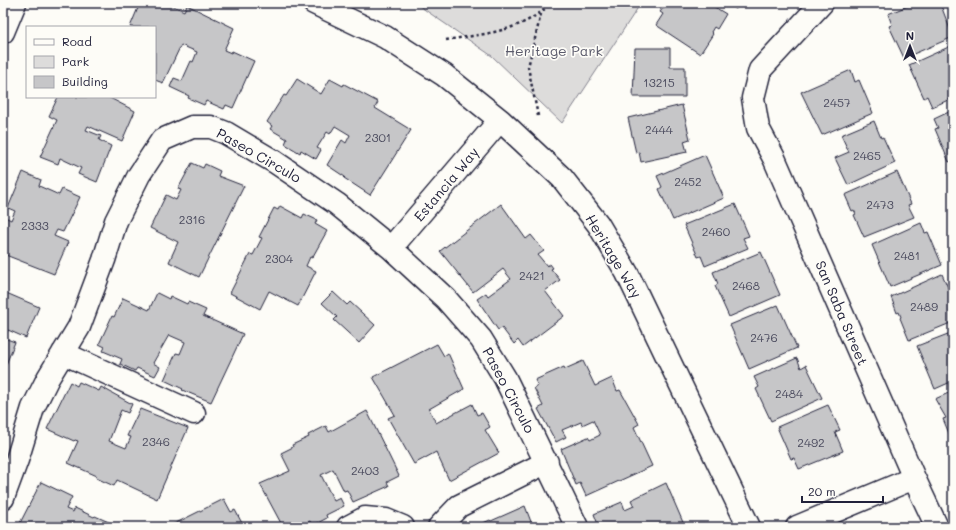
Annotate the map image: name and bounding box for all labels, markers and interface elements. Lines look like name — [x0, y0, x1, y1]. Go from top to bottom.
legend — [26, 26, 156, 98]
north arrow — [890, 26, 930, 66]
text: N — [906, 28, 914, 43]
text: Road — [62, 33, 92, 49]
park label: Heritage Park — [505, 41, 603, 60]
text: Park — [62, 53, 89, 69]
text: Building — [62, 73, 108, 89]
house number: 13215 — [643, 74, 675, 90]
house number: 2457 — [823, 94, 851, 110]
house number: 2444 — [645, 121, 673, 137]
street label: Paseo Circulo — [213, 123, 305, 187]
house number: 2301 — [365, 129, 391, 145]
street label: Estancia Way — [409, 143, 483, 225]
house number: 2465 — [853, 147, 881, 163]
house number: 2452 — [674, 173, 702, 189]
house number: 2473 — [866, 196, 894, 212]
house number: 2316 — [179, 211, 205, 227]
street label: Heritage Way — [582, 211, 646, 301]
house number: 2333 — [21, 217, 49, 233]
house number: 2460 — [702, 223, 731, 239]
house number: 2481 — [894, 247, 920, 263]
house number: 2304 — [265, 250, 293, 266]
street label: San Saba Street — [811, 258, 873, 368]
house number: 2421 — [519, 267, 545, 283]
house number: 2468 — [732, 277, 760, 293]
house number: 2489 — [910, 298, 938, 314]
house number: 2476 — [750, 329, 778, 345]
street label: Paseo Circulo — [478, 344, 540, 436]
house number: 2484 — [775, 385, 803, 401]
house number: 2346 — [142, 433, 170, 449]
house number: 2492 — [797, 434, 825, 450]
house number: 2403 — [351, 462, 379, 478]
scale bar — [802, 478, 883, 504]
text: 20 m — [808, 483, 836, 499]

